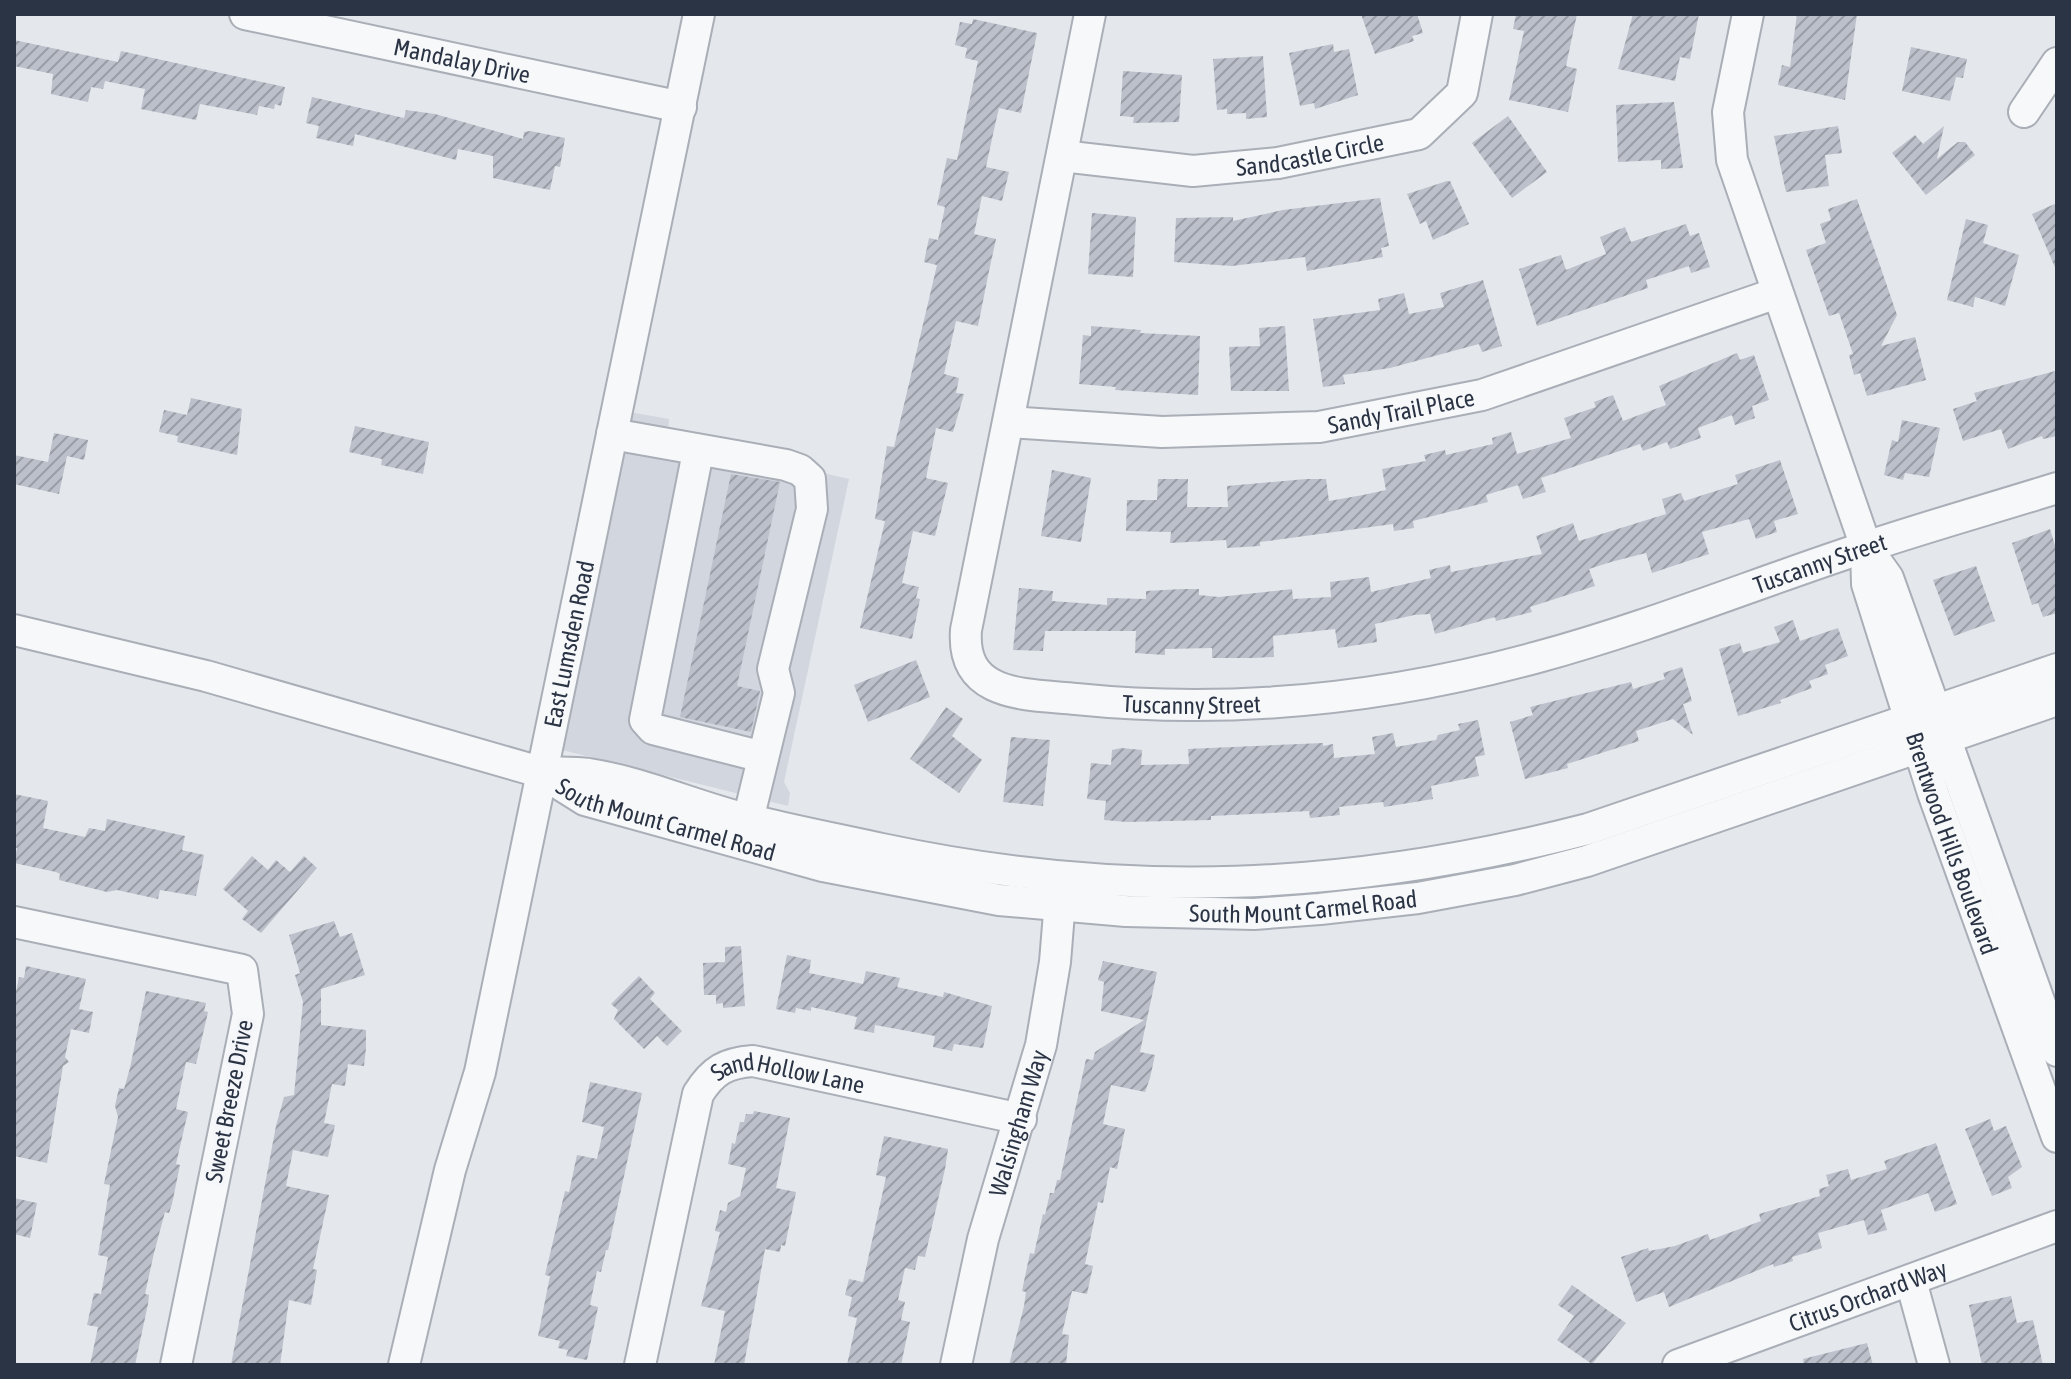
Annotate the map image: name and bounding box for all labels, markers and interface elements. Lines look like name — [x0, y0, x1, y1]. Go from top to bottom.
street label: Mandalay Drive — [391, 33, 533, 88]
street label: Sandcastle Circle — [1235, 128, 1386, 180]
street label: Sandy Trail Place — [1325, 383, 1477, 438]
street label: Tuscanny Street — [1750, 528, 1890, 598]
street label: East Lumsden Road — [538, 558, 599, 730]
street label: Tuscanny Street — [1121, 689, 1262, 718]
street label: Brentwood Hills Boulevard — [1901, 729, 2004, 958]
street label: South Mount Carmel Road — [552, 772, 779, 866]
street label: South Mount Carmel Road — [1189, 885, 1418, 928]
street label: Sweet Breeze Drive — [200, 1017, 258, 1185]
street label: Walsingham Way — [983, 1046, 1052, 1199]
street label: Sand Hollow Lane — [705, 1047, 867, 1098]
street label: Citrus Orchard Way — [1785, 1254, 1950, 1337]

